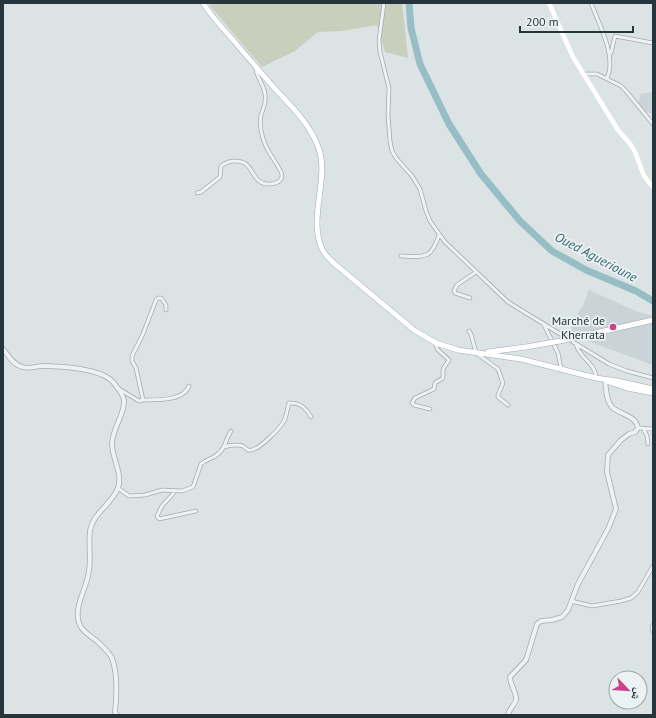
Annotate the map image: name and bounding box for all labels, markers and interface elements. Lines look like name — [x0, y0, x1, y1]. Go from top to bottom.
scale bar — [520, 8, 633, 34]
text: 200 m — [526, 14, 559, 29]
water label: Oued Aguerioune — [552, 228, 640, 286]
place label: Marché de Kherrata — [552, 313, 605, 342]
marker: Marché de Kherrata — [608, 322, 618, 332]
north arrow — [608, 670, 648, 710]
text: ش — [627, 686, 646, 703]

